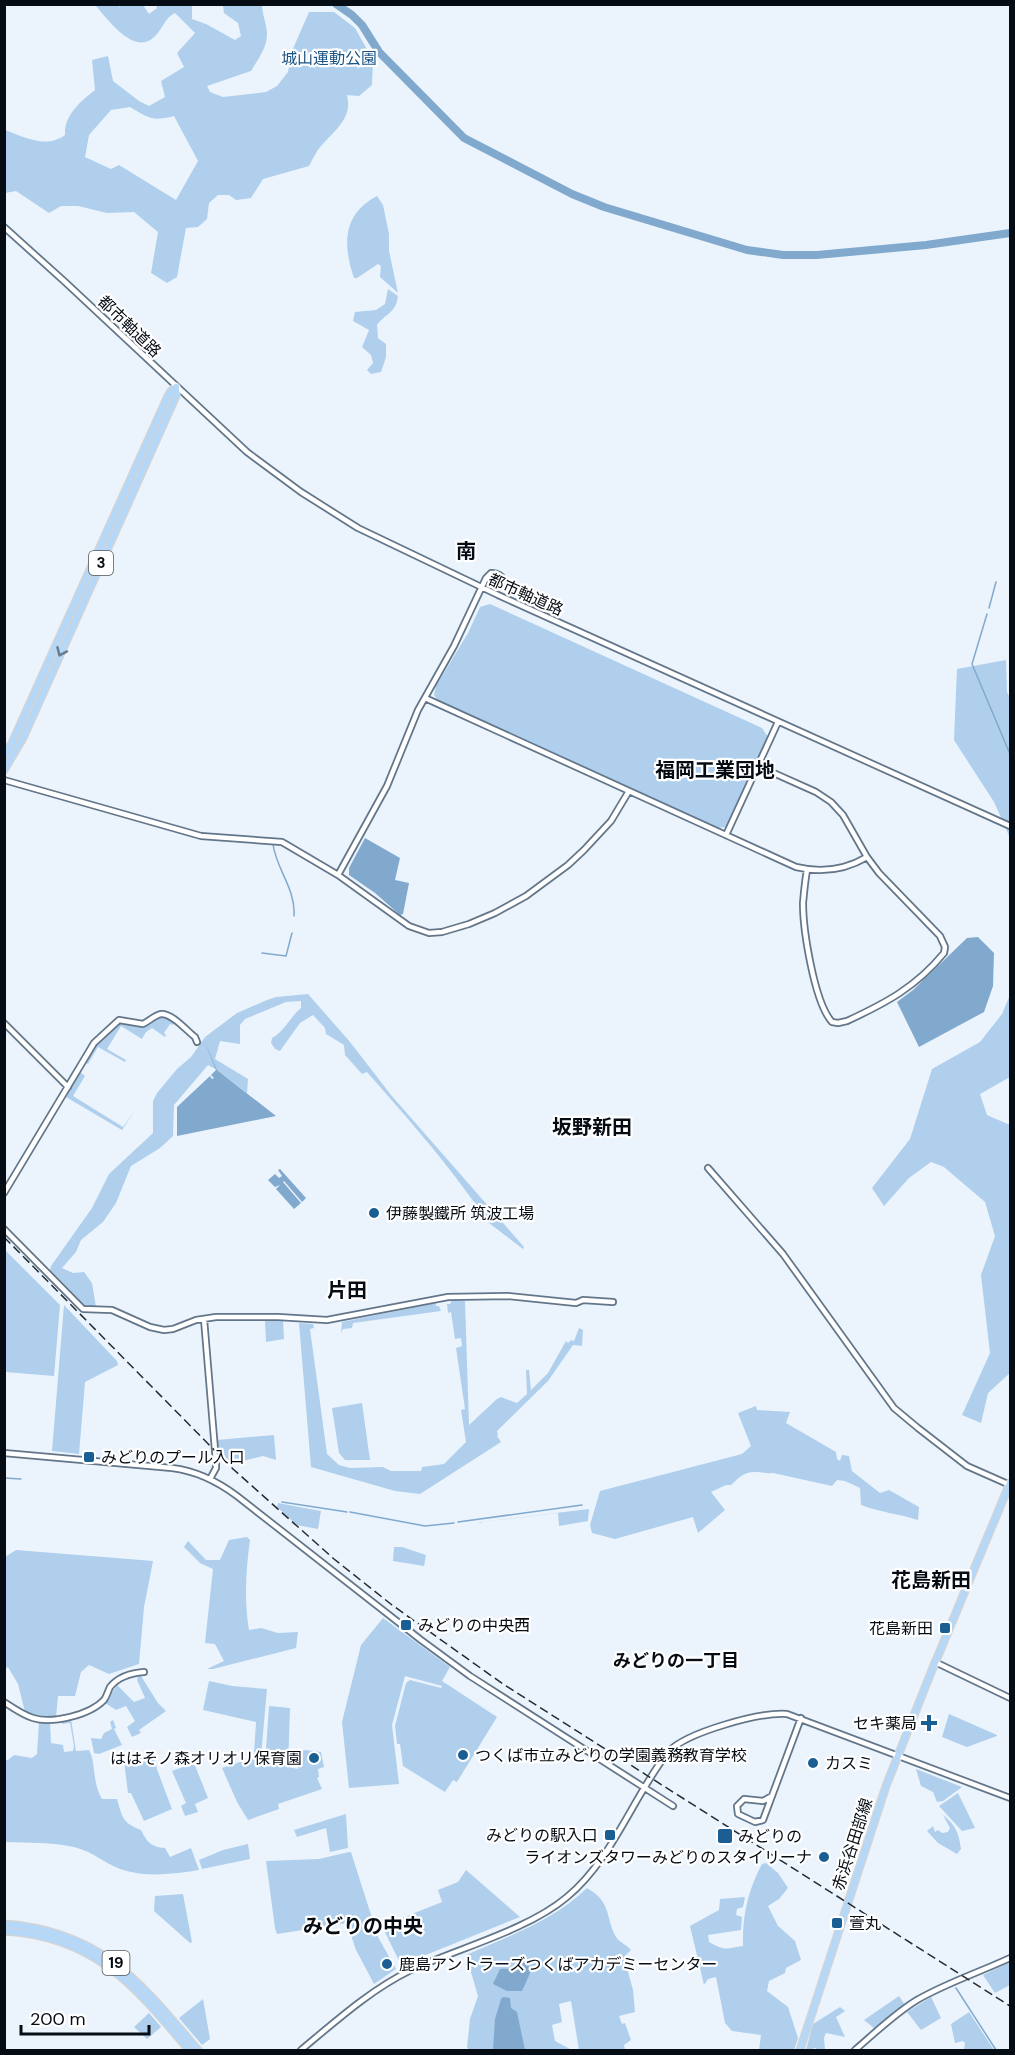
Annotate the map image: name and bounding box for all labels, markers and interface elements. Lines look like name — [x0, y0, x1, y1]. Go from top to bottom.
park label: 城山運動公園 — [281, 48, 377, 69]
street label: 都市軸道路 — [94, 291, 166, 362]
district label: 南 — [456, 538, 476, 564]
road number: 3 — [89, 551, 113, 575]
street label: 都市軸道路 — [485, 569, 567, 620]
one-way arrow — [57, 646, 69, 657]
district label: 福岡工業団地 — [655, 757, 775, 783]
district label: 坂野新田 — [552, 1114, 632, 1140]
place label: 伊藤製鐵所 筑波工場 — [386, 1203, 534, 1224]
marker: 伊藤製鐵所 筑波工場 — [367, 1206, 381, 1220]
district label: 片田 — [327, 1277, 367, 1303]
place label: みどりのプール入口 — [101, 1447, 245, 1468]
marker: みどりのプール入口 — [82, 1450, 96, 1464]
district label: 花島新田 — [891, 1567, 971, 1593]
place label: みどりの中央西 — [418, 1615, 530, 1636]
marker: みどりの中央西 — [399, 1618, 413, 1632]
place label: 花島新田 — [869, 1618, 933, 1639]
marker: 花島新田 — [938, 1621, 952, 1635]
district label: みどりの一丁目 — [613, 1649, 739, 1673]
place label: セキ薬局 — [853, 1713, 917, 1734]
marker: セキ薬局 — [922, 1716, 936, 1730]
place label: つくば市立みどりの学園義務教育学校 — [475, 1745, 747, 1766]
place label: ははそノ森オリオリ保育園 — [110, 1748, 302, 1769]
marker: つくば市立みどりの学園義務教育学校 — [456, 1748, 470, 1762]
marker: ははそノ森オリオリ保育園 — [307, 1751, 321, 1765]
place label: カスミ — [825, 1753, 873, 1774]
marker: カスミ — [806, 1756, 820, 1770]
street label: 赤浜谷田部線 — [828, 1795, 877, 1893]
place label: みどりの駅入口 — [486, 1825, 598, 1846]
place label: みどりの — [738, 1826, 802, 1847]
marker: みどりの — [716, 1827, 734, 1845]
marker: みどりの駅入口 — [603, 1828, 617, 1842]
place label: ライオンズタワーみどりのスタイリーナ — [524, 1847, 812, 1868]
marker: ライオンズタワーみどりのスタイリーナ — [817, 1850, 831, 1864]
district label: みどりの中央 — [303, 1913, 423, 1939]
place label: 萱丸 — [849, 1913, 881, 1934]
marker: 萱丸 — [830, 1916, 844, 1930]
road number: 19 — [102, 1951, 130, 1975]
place label: 鹿島アントラーズつくばアカデミーセンター — [399, 1954, 718, 1975]
marker: 鹿島アントラーズつくばアカデミーセンター — [380, 1957, 394, 1971]
scale bar — [21, 1998, 148, 2036]
text: 200 m — [30, 2007, 86, 2031]

